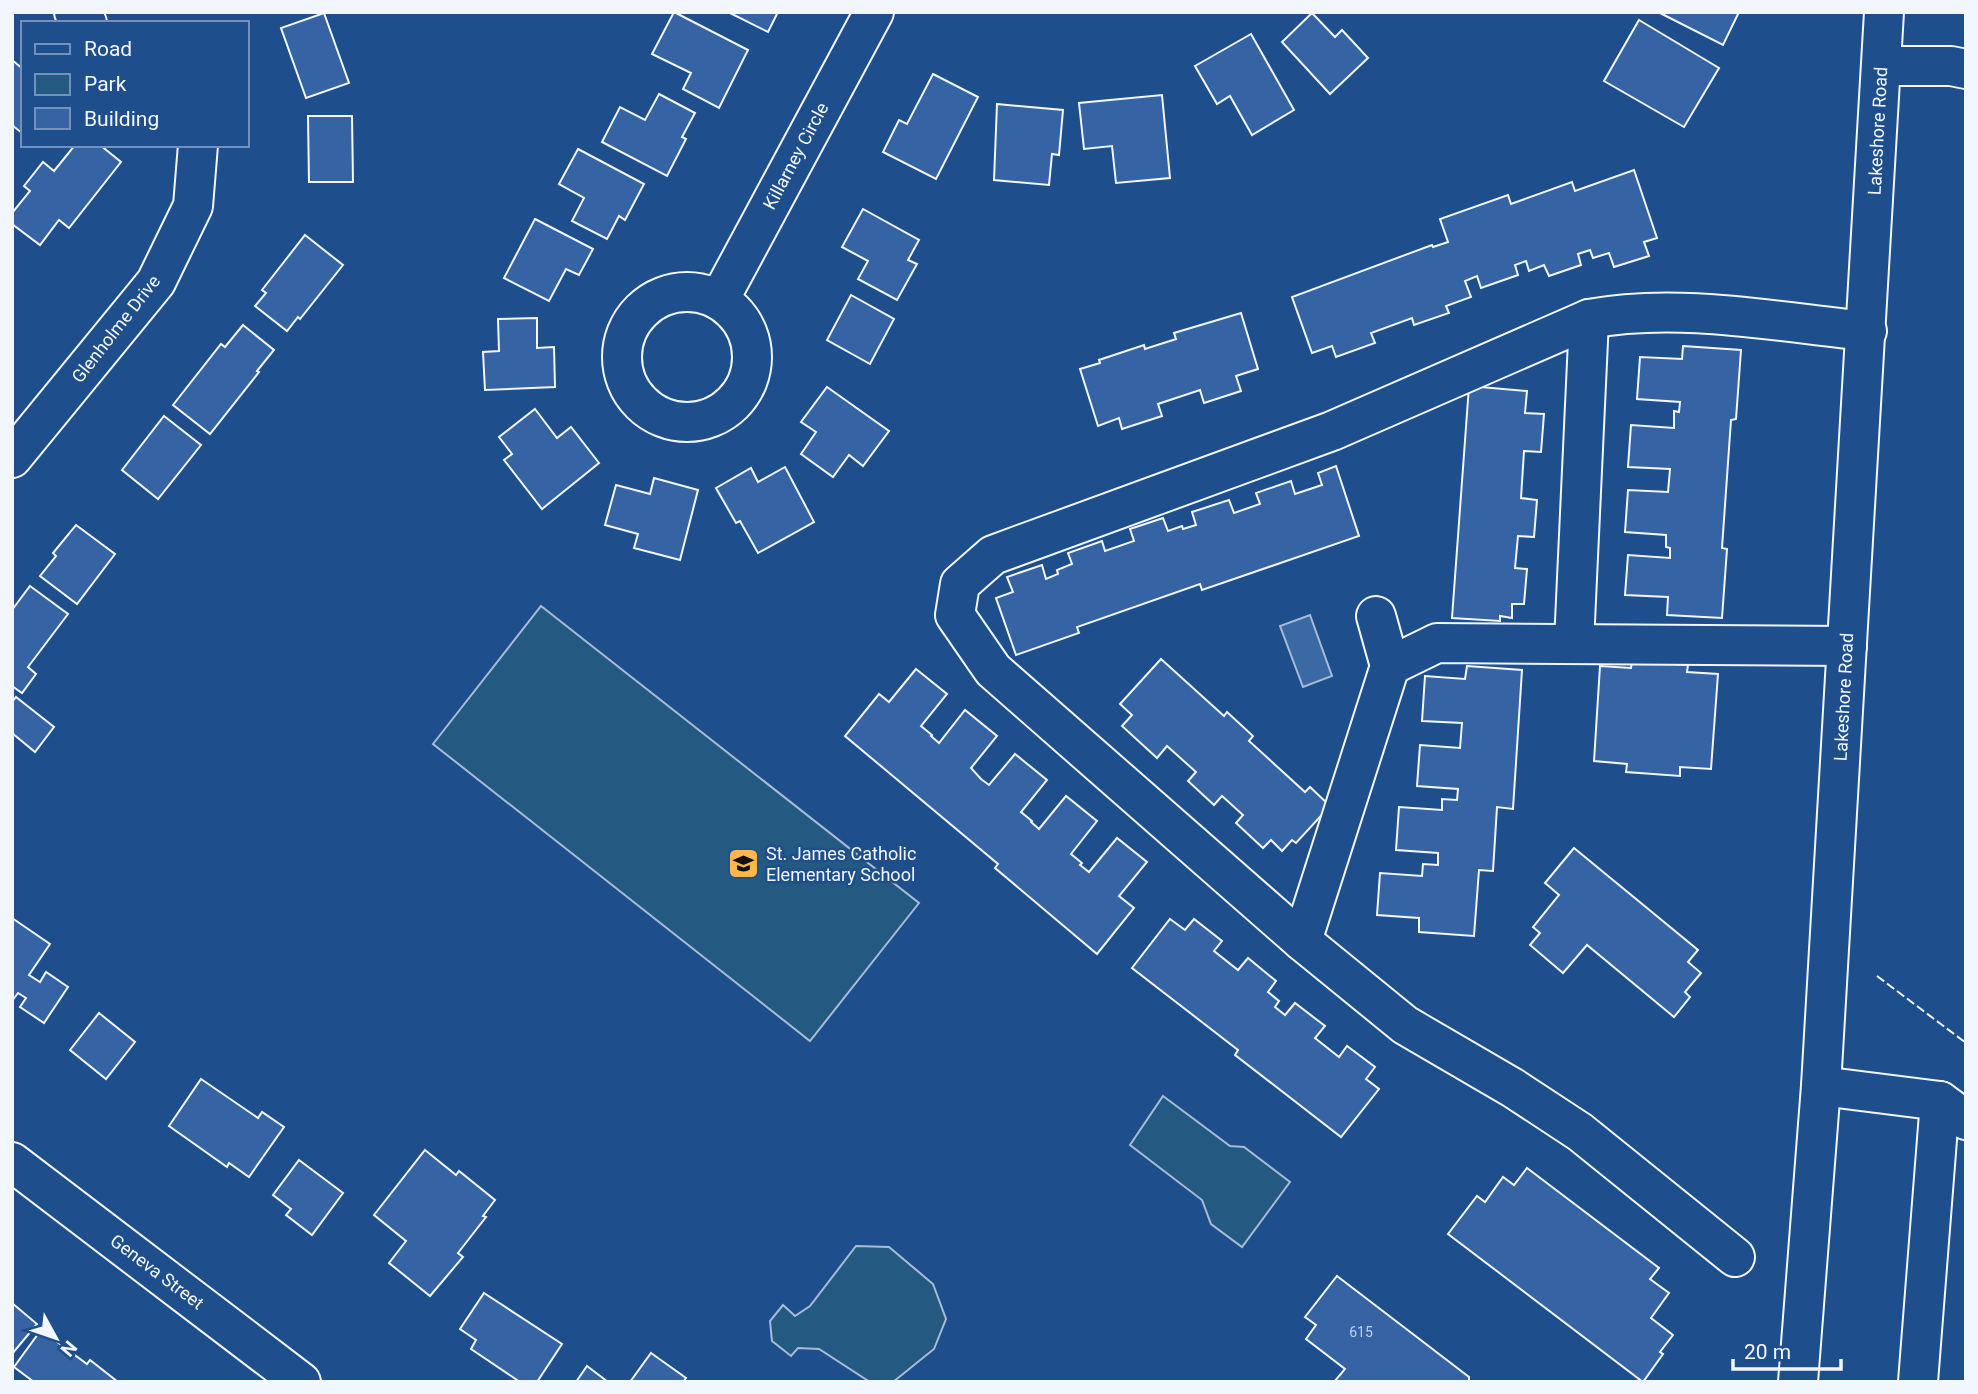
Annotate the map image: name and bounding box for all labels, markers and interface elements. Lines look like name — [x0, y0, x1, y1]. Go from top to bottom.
legend — [21, 21, 248, 147]
text: Road — [84, 37, 132, 61]
street label: Lakeshore Road — [1864, 66, 1891, 196]
text: Park — [84, 72, 127, 96]
street label: Killarney Circle — [759, 99, 833, 213]
text: Building — [84, 107, 159, 131]
street label: Glenholme Drive — [67, 271, 164, 387]
street label: Lakeshore Road — [1830, 632, 1857, 762]
place label: St. James Catholic Elementary School — [766, 843, 916, 885]
school or university icon: St. James Catholic Elementary School — [726, 847, 760, 881]
street label: Geneva Street — [106, 1230, 208, 1314]
north arrow — [21, 1303, 91, 1373]
house number: 615 — [1349, 1324, 1373, 1340]
scale bar — [1733, 1328, 1842, 1372]
text: N — [56, 1336, 82, 1361]
text: 20 m — [1744, 1340, 1791, 1364]

